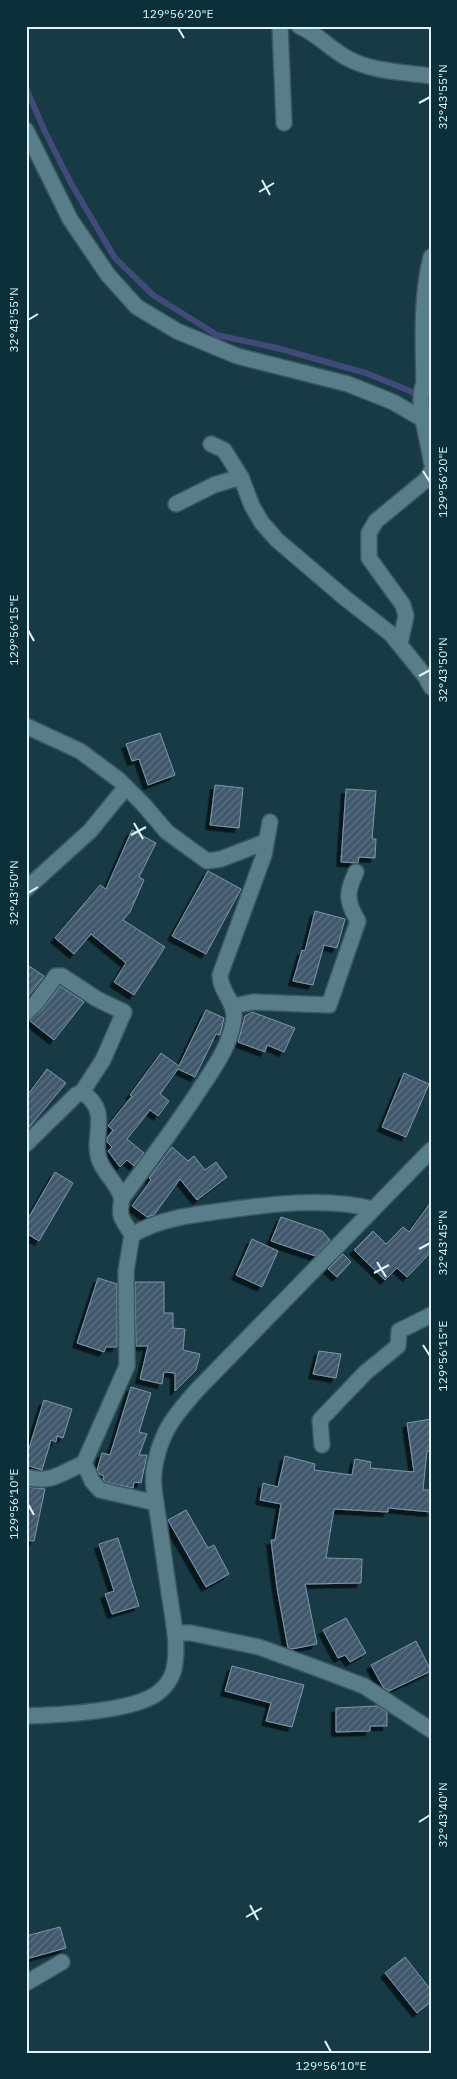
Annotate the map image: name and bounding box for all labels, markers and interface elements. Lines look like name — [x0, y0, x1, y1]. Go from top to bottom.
text: 129°56'20"E — [143, 6, 213, 21]
text: 32°43'55"N — [435, 64, 450, 130]
text: 32°43'55"N — [6, 287, 21, 353]
text: 129°56'20"E — [435, 447, 450, 517]
text: 129°56'15"E — [6, 595, 21, 665]
text: 32°43'50"N — [435, 637, 450, 703]
text: 32°43'50"N — [6, 860, 21, 926]
text: 32°43'45"N — [435, 1210, 450, 1276]
text: 129°56'15"E — [435, 1321, 450, 1391]
text: 129°56'10"E — [6, 1469, 21, 1539]
text: 32°43'40"N — [435, 1782, 450, 1848]
text: 129°56'10"E — [296, 2058, 366, 2073]

